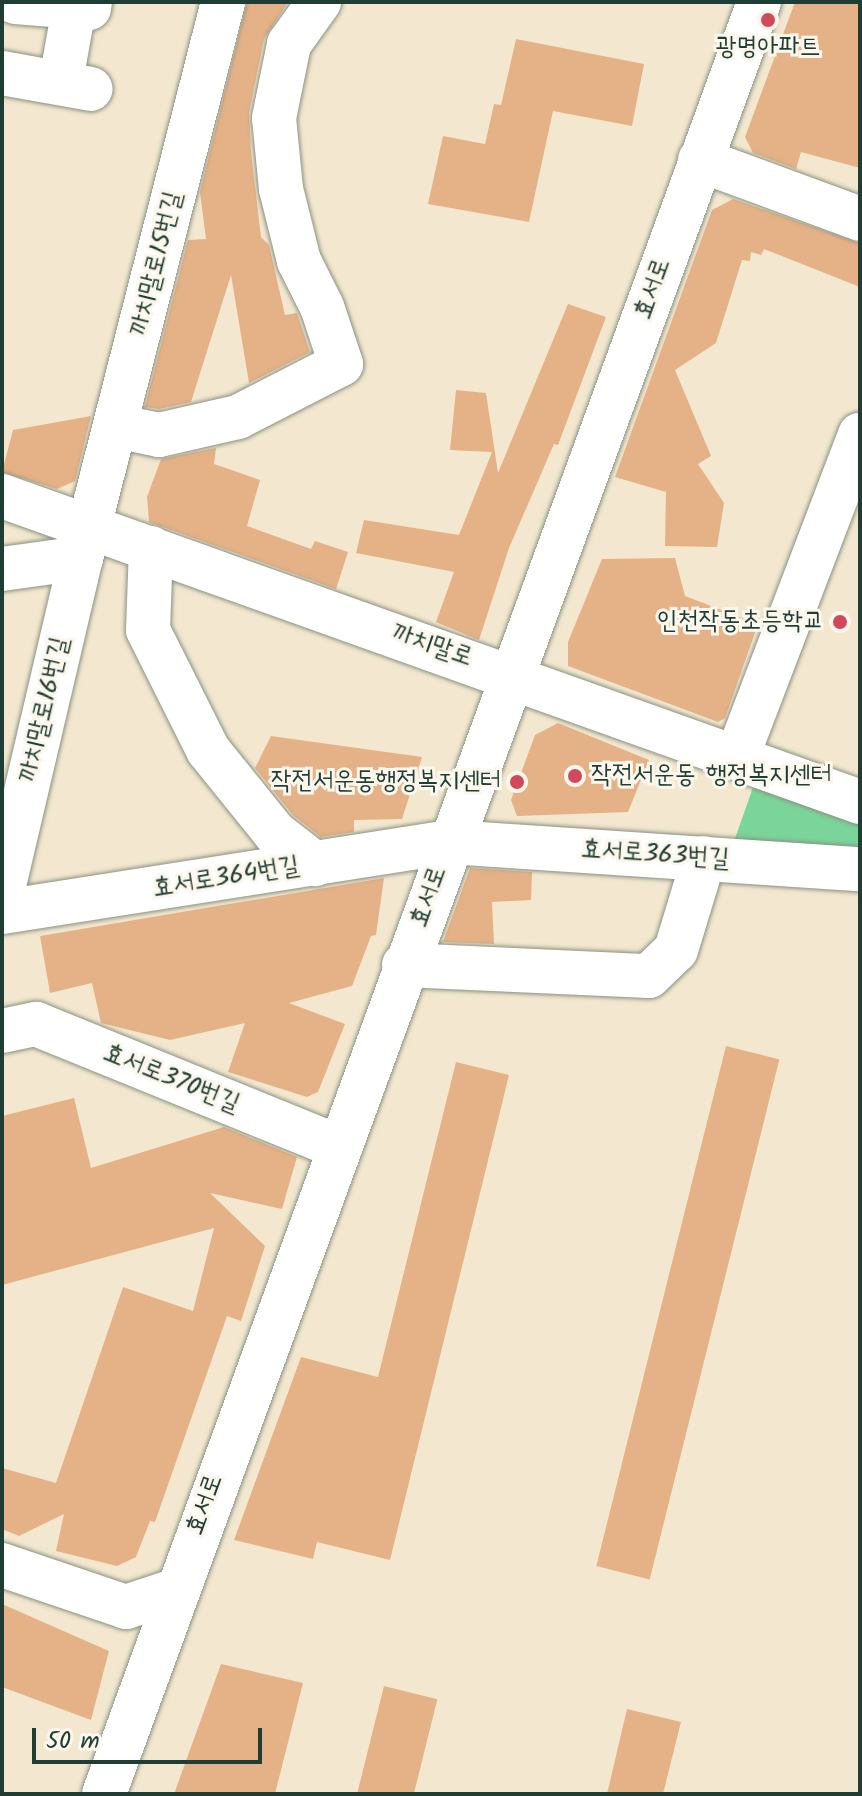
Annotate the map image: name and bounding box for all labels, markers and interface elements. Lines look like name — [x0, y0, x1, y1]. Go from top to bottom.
marker: 광명아파트 — [759, 11, 777, 29]
place label: 광명아파트 — [716, 32, 820, 64]
street label: 까치말로15번길 — [124, 189, 190, 339]
street label: 효서로 — [628, 254, 678, 324]
place label: 인천작동초등학교 — [657, 606, 824, 638]
marker: 인천작동초등학교 — [831, 613, 849, 631]
street label: 까치말로 — [387, 618, 477, 674]
street label: 까치말로16번길 — [13, 634, 77, 786]
place label: 작전서운동 행정복지센터 — [591, 760, 832, 792]
place label: 작전서운동행정복지센터 — [271, 766, 501, 798]
marker: 작전서운동 행정복지센터 — [566, 767, 584, 785]
marker: 작전서운동행정복지센터 — [508, 773, 526, 791]
street label: 효서로363번길 — [580, 834, 730, 876]
street label: 효서로364번길 — [150, 851, 302, 905]
street label: 효서로 — [404, 862, 454, 932]
street label: 효서로370번길 — [98, 1037, 244, 1121]
street label: 효서로 — [180, 1470, 230, 1540]
scale bar — [36, 1712, 266, 1762]
text: 50 m — [46, 1722, 100, 1761]

